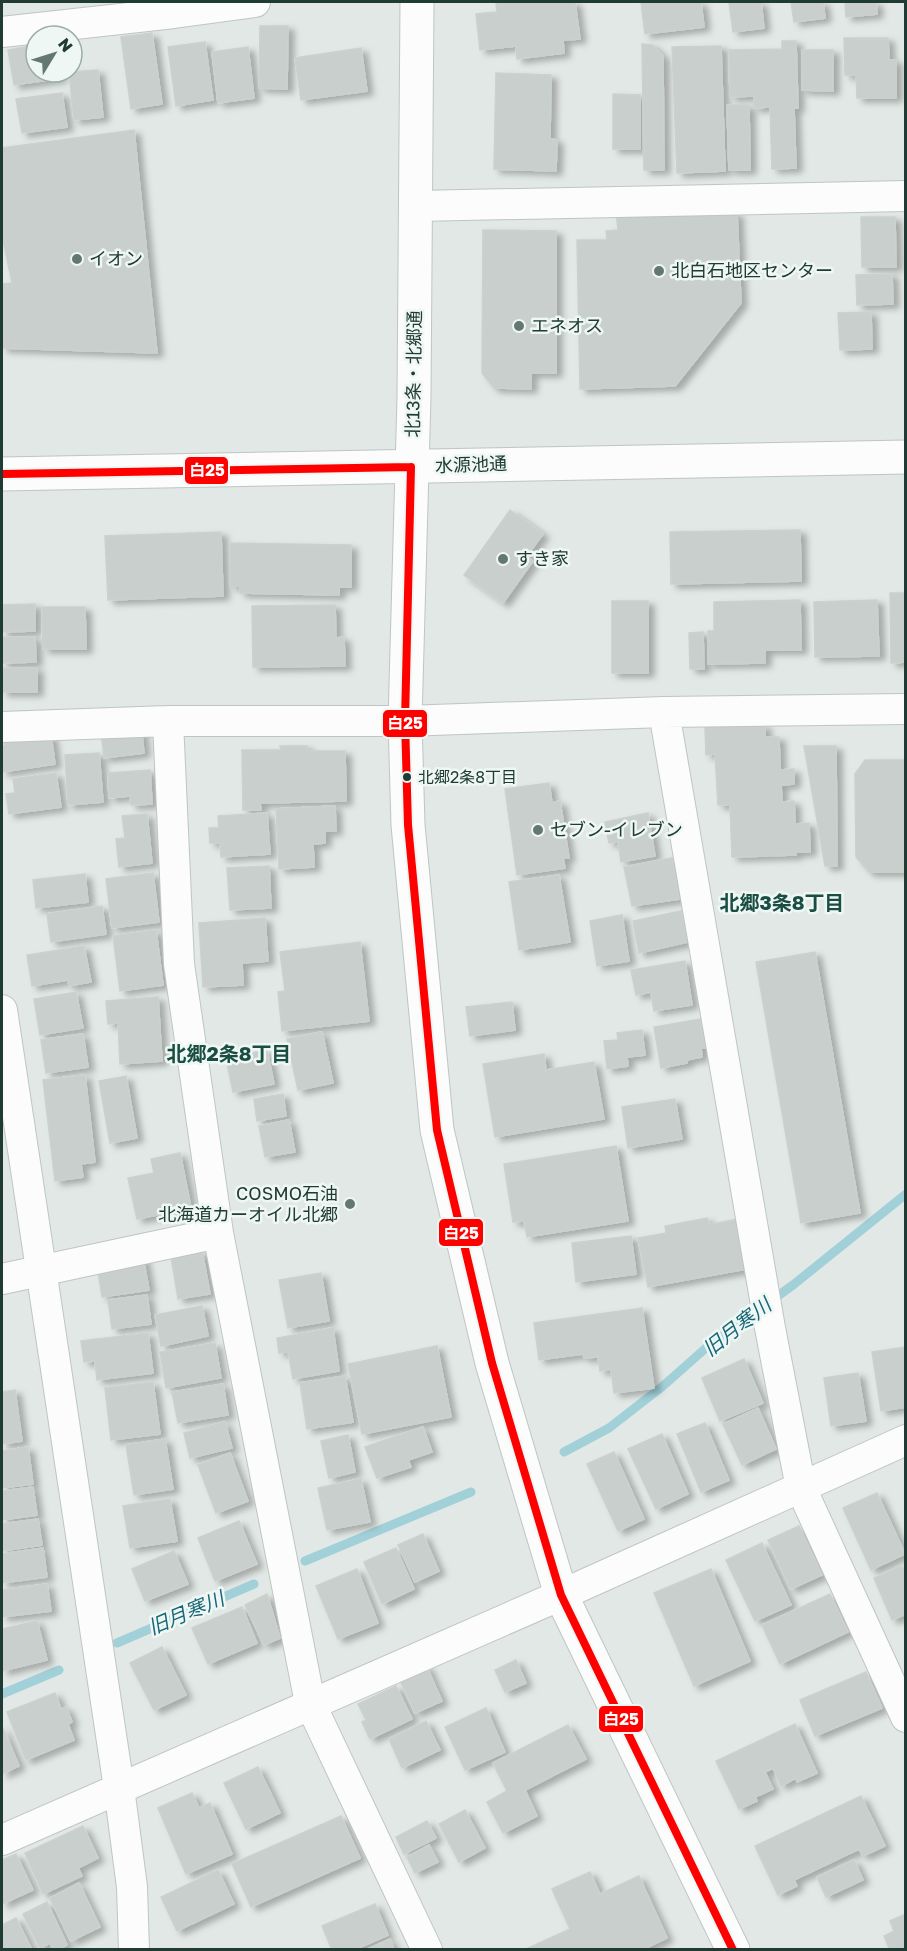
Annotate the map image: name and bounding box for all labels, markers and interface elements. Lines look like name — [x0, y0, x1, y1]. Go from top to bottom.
north arrow — [24, 24, 84, 84]
text: N — [54, 34, 77, 56]
place label: イオン — [89, 247, 143, 269]
marker: イオン — [70, 252, 84, 266]
place label: 北白石地区センター — [671, 259, 833, 281]
marker: 北白石地区センター — [652, 264, 666, 278]
street label: 北13条・北郷通 — [401, 310, 425, 438]
place label: エネオス — [531, 314, 603, 336]
marker: エネオス — [512, 319, 526, 333]
street label: 水源池通 — [435, 452, 507, 476]
line badge: 白25 — [184, 456, 229, 485]
text: 白25 — [189, 460, 225, 480]
place label: すき家 — [515, 547, 569, 569]
marker: すき家 — [496, 552, 510, 566]
line badge: 白25 — [382, 709, 428, 738]
text: 白25 — [387, 713, 423, 733]
place label: 北郷2条8丁目 — [418, 767, 517, 787]
marker: 北郷2条8丁目 — [401, 771, 413, 783]
place label: セブン-イレブン — [550, 818, 683, 840]
marker: セブン-イレブン — [531, 823, 545, 837]
district label: 北郷3条8丁目 — [720, 890, 845, 914]
district label: 北郷2条8丁目 — [167, 1041, 292, 1065]
place label: COSMO石油 北海道カーオイル北郷 — [158, 1182, 338, 1225]
marker: COSMO石油 北海道カーオイル北郷 — [343, 1197, 357, 1211]
line badge: 白25 — [438, 1218, 484, 1247]
text: 白25 — [443, 1223, 479, 1243]
water label: 旧月寒川 — [697, 1291, 777, 1360]
water label: 旧月寒川 — [144, 1585, 229, 1639]
line badge: 白25 — [598, 1705, 644, 1733]
text: 白25 — [603, 1709, 639, 1729]

